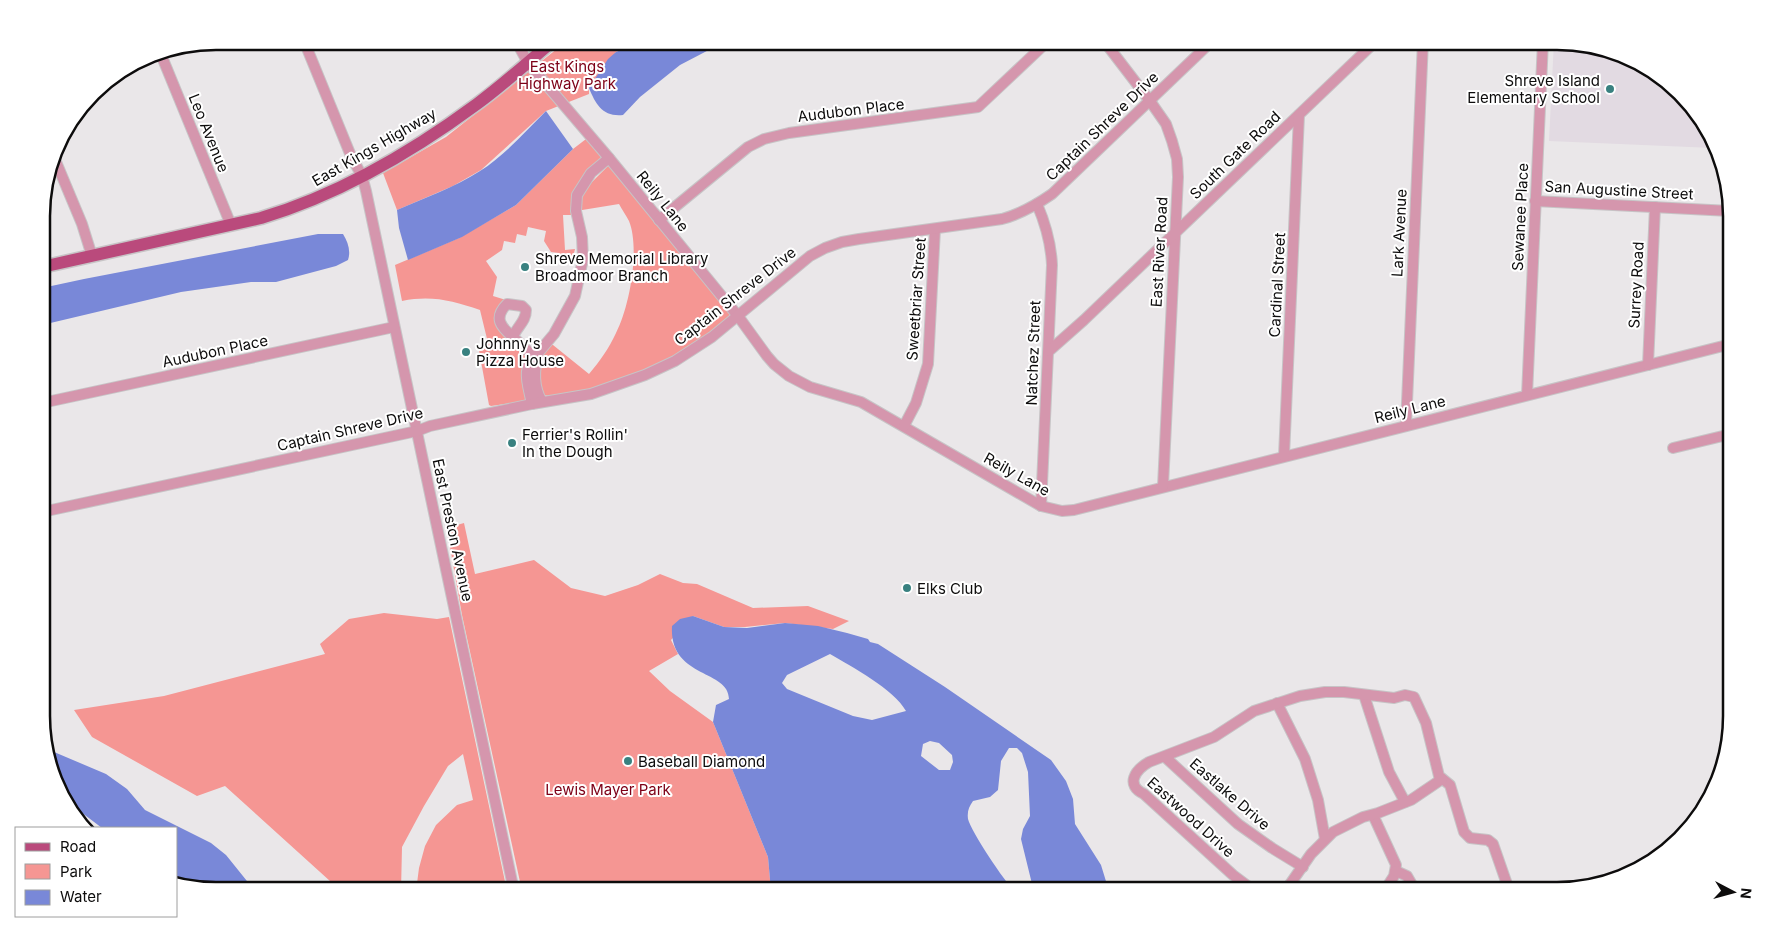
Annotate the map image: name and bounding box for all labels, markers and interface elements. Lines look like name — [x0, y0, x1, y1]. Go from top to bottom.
park label: East Kings Highway Park — [518, 57, 617, 93]
street label: Captain Shreve Drive — [1042, 67, 1162, 185]
place label: Shreve Island Elementary School — [1467, 71, 1600, 107]
marker: Shreve Island Elementary School — [1604, 83, 1616, 95]
street label: Leo Avenue — [185, 91, 233, 175]
street label: Audubon Place — [797, 94, 905, 126]
street label: East Kings Highway — [308, 103, 440, 190]
street label: South Gate Road — [1186, 107, 1284, 203]
street label: Sewanee Place — [1508, 162, 1532, 272]
street label: Reily Lane — [633, 167, 693, 235]
street label: San Augustine Street — [1544, 177, 1694, 203]
street label: Lark Avenue — [1387, 189, 1411, 277]
street label: East River Road — [1147, 196, 1171, 308]
street label: Cardinal Street — [1265, 232, 1289, 338]
street label: Sweetbriar Street — [902, 237, 930, 361]
street label: Surrey Road — [1624, 241, 1648, 329]
street label: Captain Shreve Drive — [670, 243, 800, 349]
place label: Shreve Memorial Library Broadmoor Branch — [535, 249, 709, 285]
marker: Shreve Memorial Library Broadmoor Branch — [519, 261, 531, 273]
street label: Natchez Street — [1022, 300, 1044, 406]
street label: Audubon Place — [160, 331, 270, 371]
place label: Johnny's Pizza House — [476, 334, 564, 370]
marker: Johnny's Pizza House — [460, 346, 472, 358]
street label: Reily Lane — [1372, 391, 1448, 427]
street label: Captain Shreve Drive — [275, 403, 425, 455]
place label: Ferrier's Rollin' In the Dough — [522, 425, 628, 461]
marker: Ferrier's Rollin' In the Dough — [506, 437, 518, 449]
street label: Reily Lane — [981, 448, 1053, 500]
street label: East Preston Avenue — [429, 457, 477, 603]
place label: Elks Club — [917, 579, 983, 598]
marker: Elks Club — [901, 582, 913, 594]
place label: Baseball Diamond — [638, 752, 765, 771]
street label: Eastlake Drive — [1186, 754, 1274, 834]
marker: Baseball Diamond — [622, 755, 634, 767]
street label: Eastwood Drive — [1143, 773, 1239, 861]
park label: Lewis Mayer Park — [545, 780, 672, 799]
legend — [15, 827, 178, 917]
text: Road — [60, 837, 96, 856]
text: Park — [60, 862, 93, 881]
north arrow — [1708, 867, 1758, 917]
text: Water — [60, 887, 102, 906]
text: N — [1737, 887, 1755, 900]

